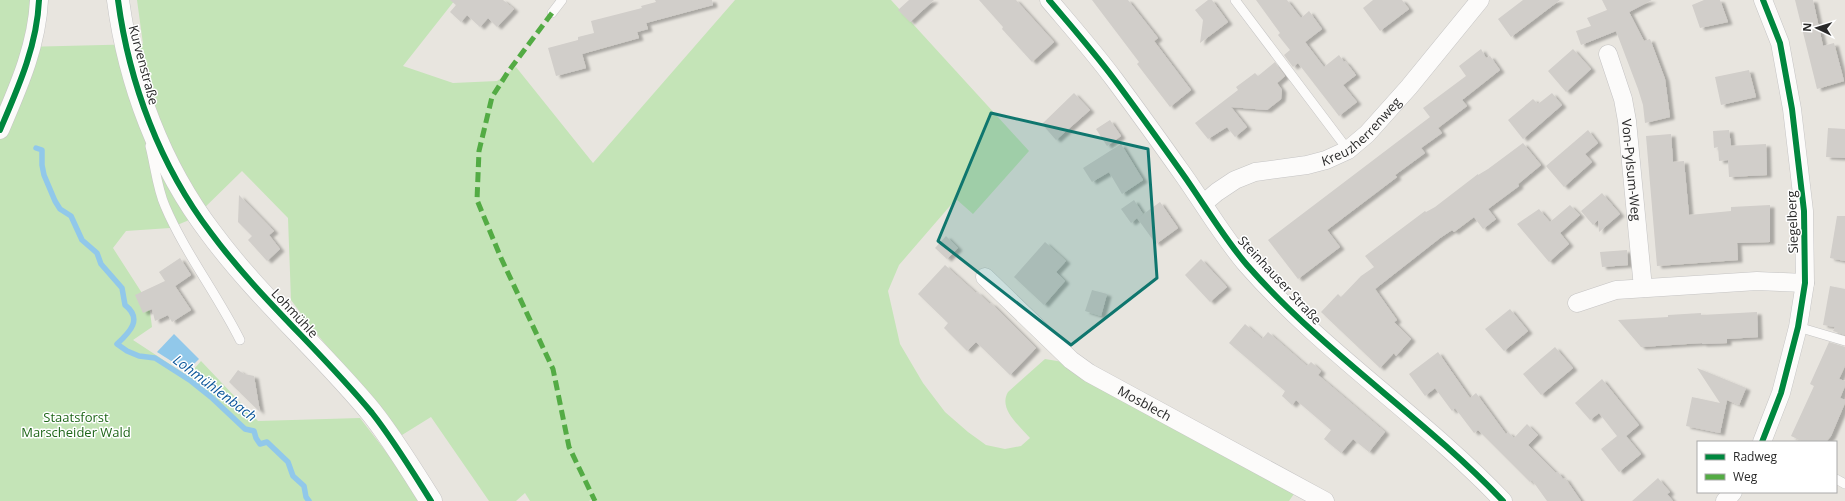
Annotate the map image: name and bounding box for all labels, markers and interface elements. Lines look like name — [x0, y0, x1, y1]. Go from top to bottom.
north arrow — [1797, 8, 1837, 48]
text: N — [1799, 22, 1814, 32]
street label: Kurvenstraße — [125, 23, 163, 107]
street label: Kreuzherrenweg — [1319, 93, 1405, 170]
street label: Von-Pylsum-Weg — [1618, 118, 1646, 222]
street label: Siegelberg — [1782, 190, 1802, 254]
street label: Steinhauser Straße — [1234, 232, 1326, 328]
street label: Lohmühle — [268, 285, 322, 341]
water label: Lohmühlenbach — [170, 350, 261, 425]
street label: Mosblech — [1115, 381, 1175, 425]
park label: Staatsforst Marscheider Wald — [21, 408, 131, 441]
legend — [1697, 441, 1837, 493]
text: Radweg — [1733, 448, 1777, 465]
text: Weg — [1733, 468, 1758, 485]

